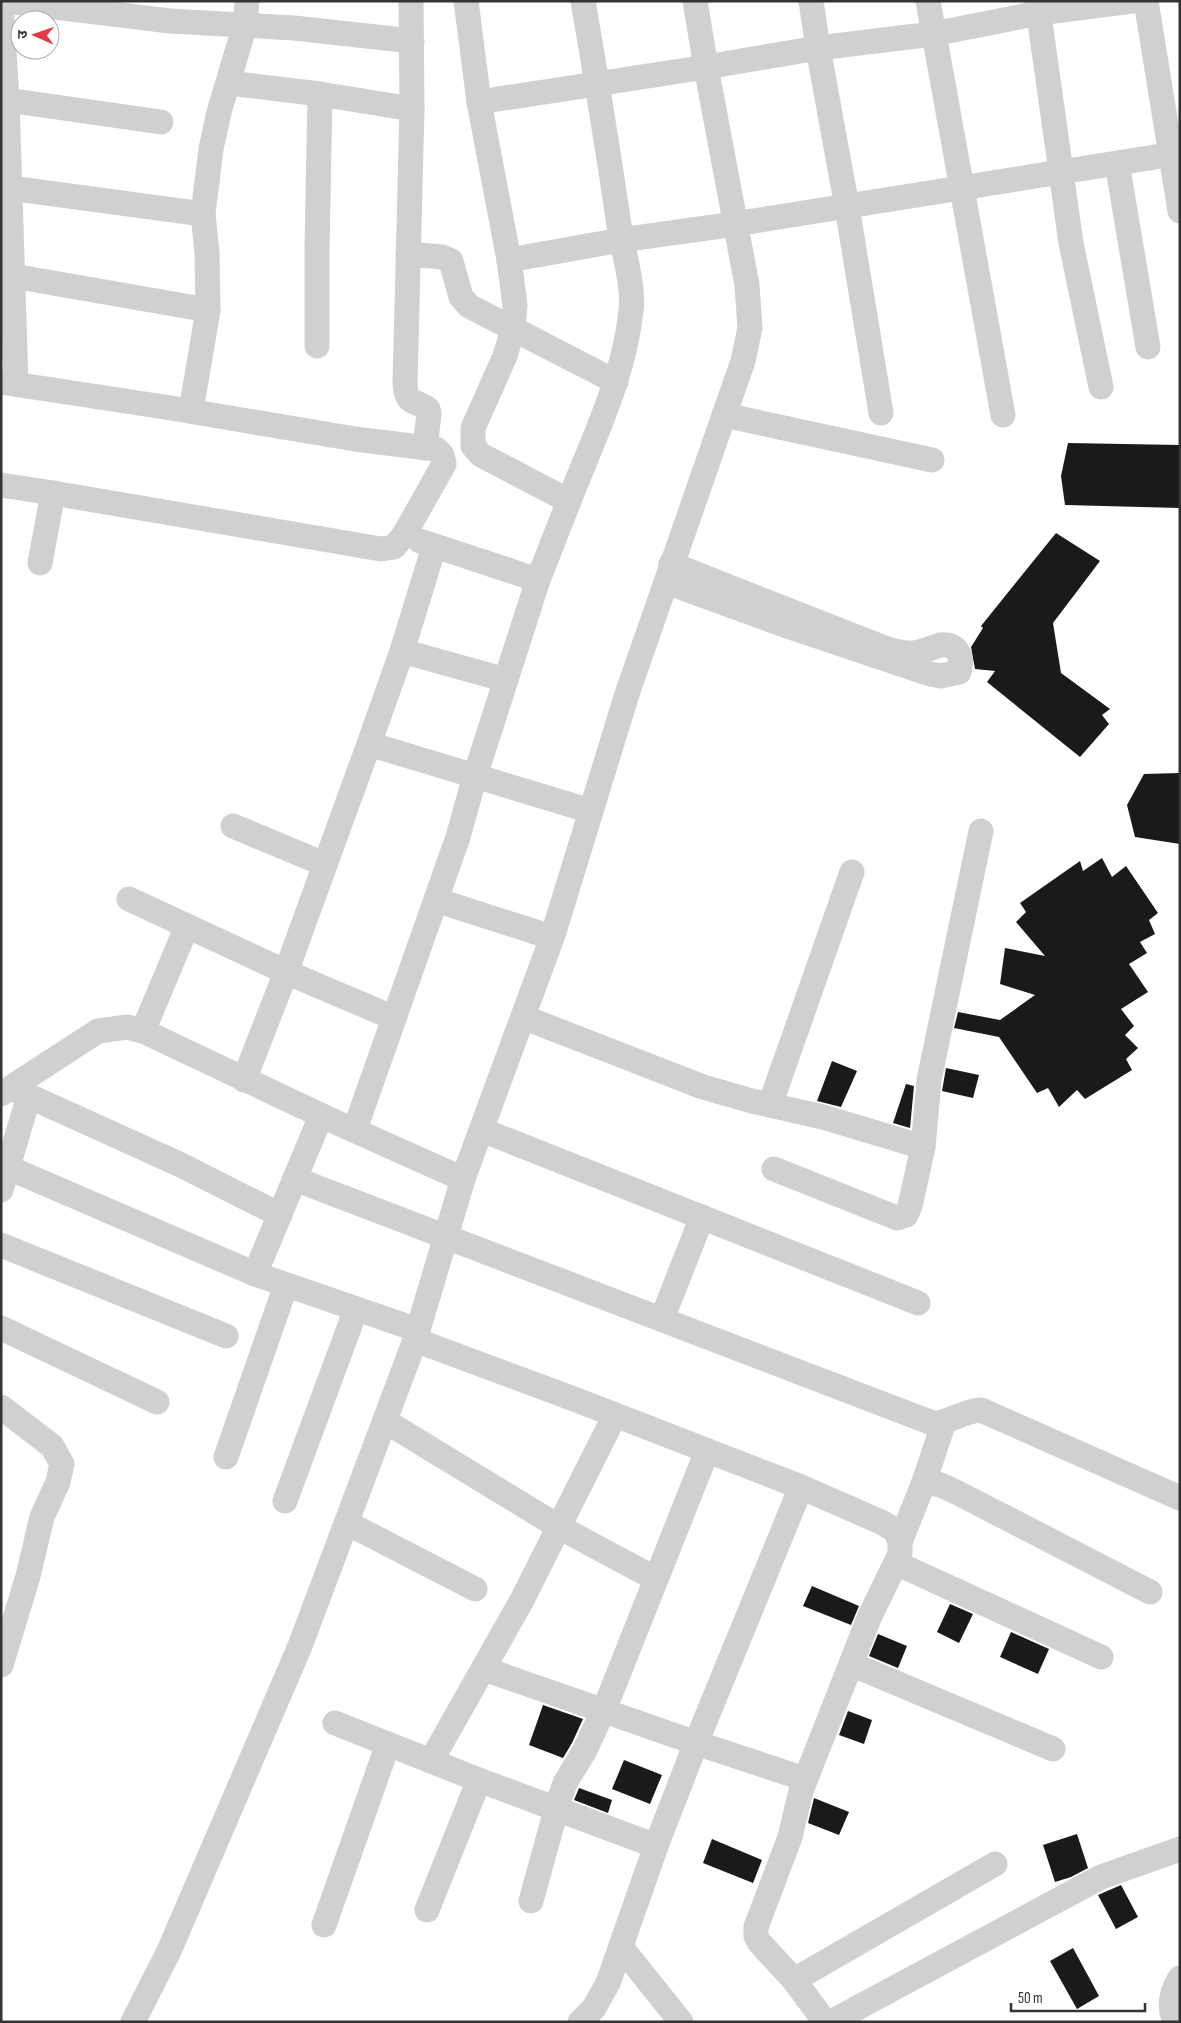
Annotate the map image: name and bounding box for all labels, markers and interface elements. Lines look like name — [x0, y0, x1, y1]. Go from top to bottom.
north arrow — [10, 10, 60, 60]
text: उ — [14, 29, 31, 39]
scale bar — [1011, 1980, 1145, 2012]
text: 50 m — [1018, 1989, 1043, 2008]

